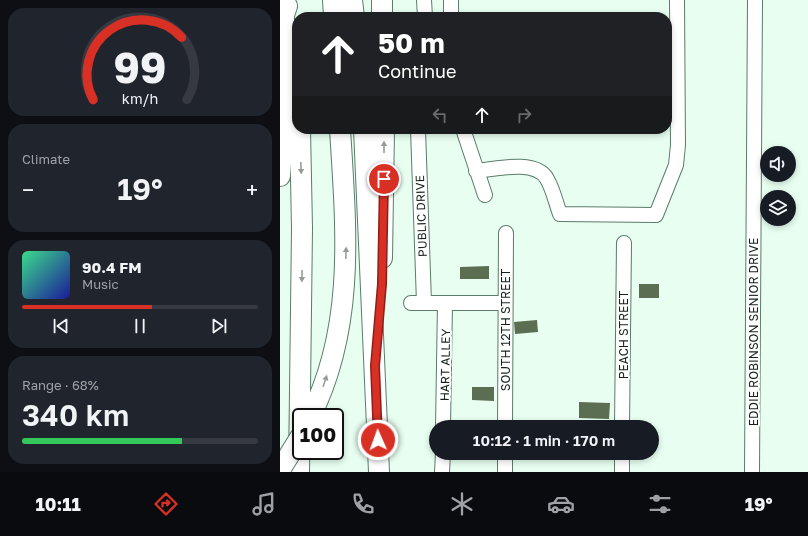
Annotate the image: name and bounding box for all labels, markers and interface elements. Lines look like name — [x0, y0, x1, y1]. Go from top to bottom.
text: 50 m — [378, 26, 445, 59]
icon: ahead — [312, 28, 364, 80]
text: 99 — [114, 42, 166, 92]
text: Continue — [378, 60, 456, 82]
text: km/h — [122, 90, 158, 107]
icon: left — [429, 104, 451, 126]
icon: ahead — [471, 104, 493, 126]
icon: right — [513, 104, 535, 126]
one-way arrow — [381, 140, 387, 153]
map controls — [760, 146, 796, 226]
button: sound — [760, 146, 796, 182]
text: Climate — [22, 151, 70, 167]
one-way arrow — [298, 162, 305, 174]
pin — [367, 162, 401, 196]
icon: arrive — [373, 168, 395, 190]
text: 19° — [117, 171, 163, 207]
street label: PUBLIC DRIVE — [412, 175, 430, 257]
text: − — [22, 176, 34, 203]
text: + — [246, 176, 258, 203]
button: layers — [760, 190, 796, 226]
street label: EDDIE ROBINSON SENIOR DRIVE — [746, 238, 761, 426]
one-way arrow — [343, 246, 349, 259]
text: 90.4 FM — [82, 258, 141, 276]
street label: SOUTH 12TH STREET — [498, 268, 513, 391]
one-way arrow — [299, 270, 305, 283]
text: Music — [82, 276, 119, 292]
street label: PEACH STREET — [616, 290, 631, 379]
icon: previous — [50, 315, 72, 337]
icon: pause — [129, 315, 151, 337]
icon: next — [208, 315, 230, 337]
street label: HART ALLEY — [437, 328, 453, 401]
one-way arrow — [323, 375, 329, 387]
text: Range · 68% — [22, 377, 99, 393]
text: 340 km — [22, 397, 129, 433]
speed limit sign: 100 — [292, 408, 344, 460]
position arrow — [357, 419, 399, 461]
text: 10:12 · 1 min · 170 m — [473, 431, 615, 449]
icon: directions — [152, 490, 180, 518]
icon: music — [250, 490, 278, 518]
icon: phone — [349, 490, 377, 518]
icon: climate — [448, 490, 476, 518]
icon: car — [547, 490, 575, 518]
icon: filters — [646, 490, 674, 518]
text: 10:11 — [35, 493, 81, 515]
text: 19° — [745, 493, 772, 515]

